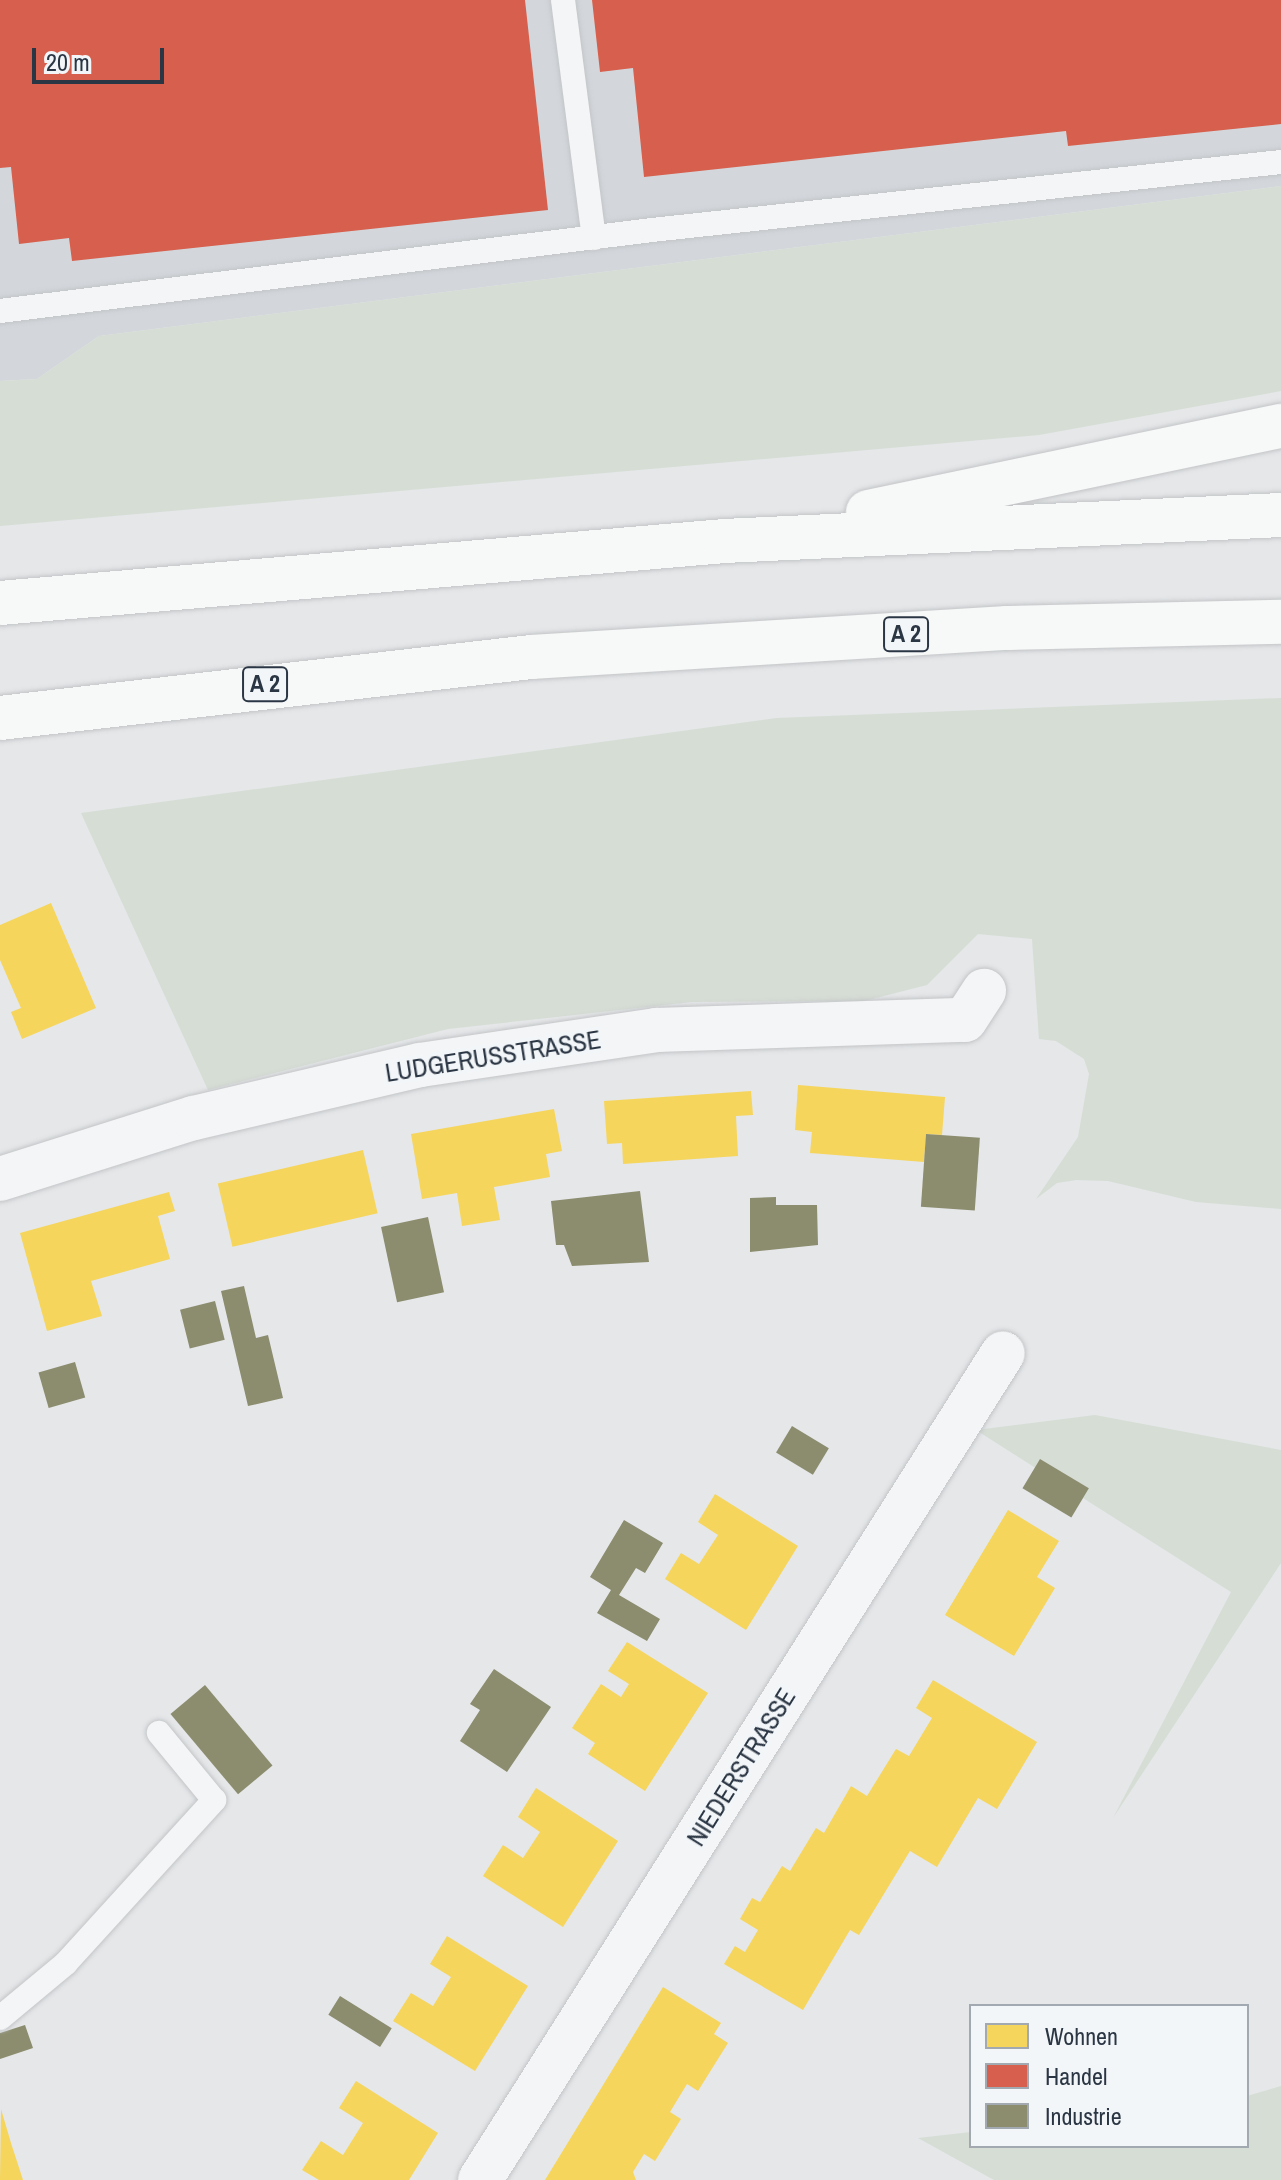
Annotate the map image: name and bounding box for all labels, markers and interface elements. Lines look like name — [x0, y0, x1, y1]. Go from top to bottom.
scale bar — [36, 32, 168, 82]
text: 20 m — [46, 46, 90, 78]
road number: A 2 — [882, 614, 930, 654]
road number: A 2 — [241, 664, 289, 704]
street label: LUDGERUSSTRASSE — [383, 1024, 603, 1088]
street label: NIEDERSTRASSE — [680, 1682, 802, 1852]
legend — [969, 2004, 1249, 2148]
text: Wohnen — [1045, 2020, 1118, 2052]
text: Handel — [1045, 2060, 1107, 2092]
text: Industrie — [1045, 2100, 1122, 2132]

